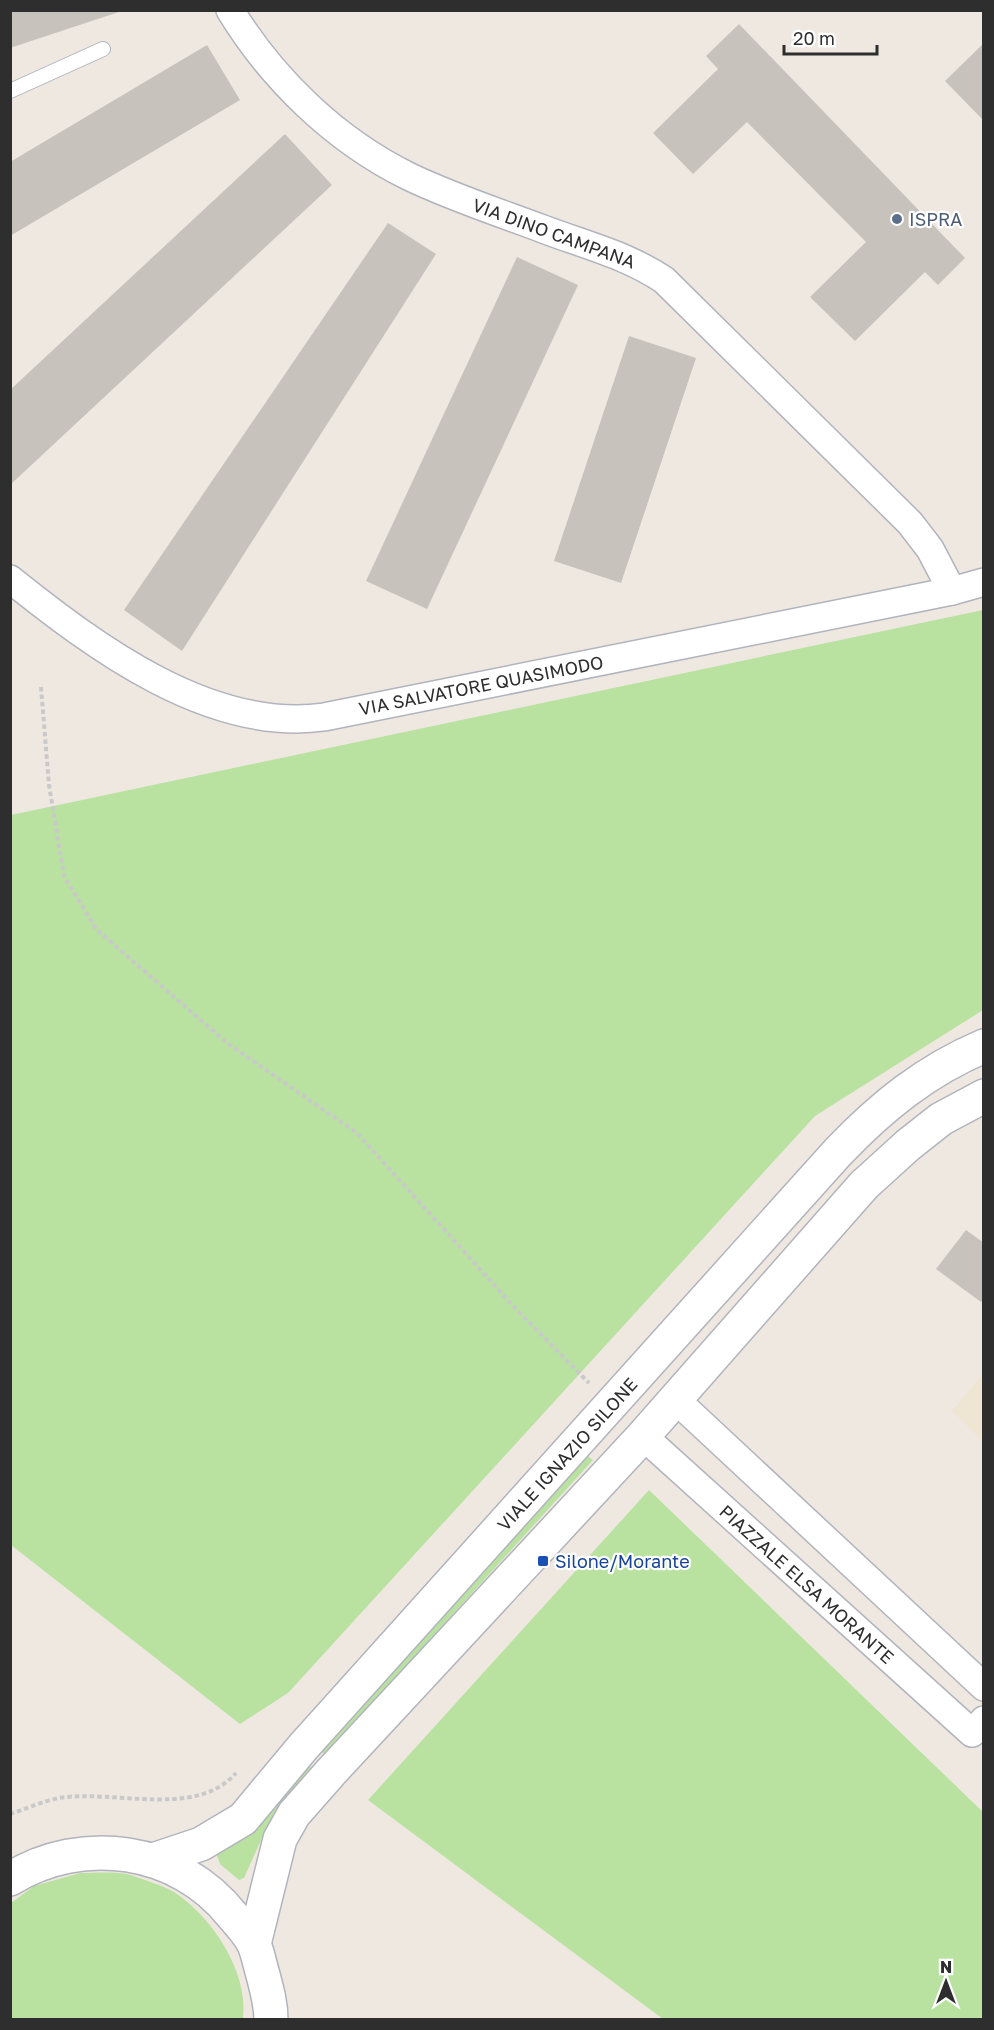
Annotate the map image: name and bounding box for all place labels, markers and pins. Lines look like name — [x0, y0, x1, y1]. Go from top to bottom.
place label: ISPRA — [909, 208, 962, 230]
marker: ISPRA — [890, 212, 904, 226]
place label: Silone/Morante — [555, 1550, 690, 1572]
marker: Silone/Morante — [536, 1554, 550, 1568]

